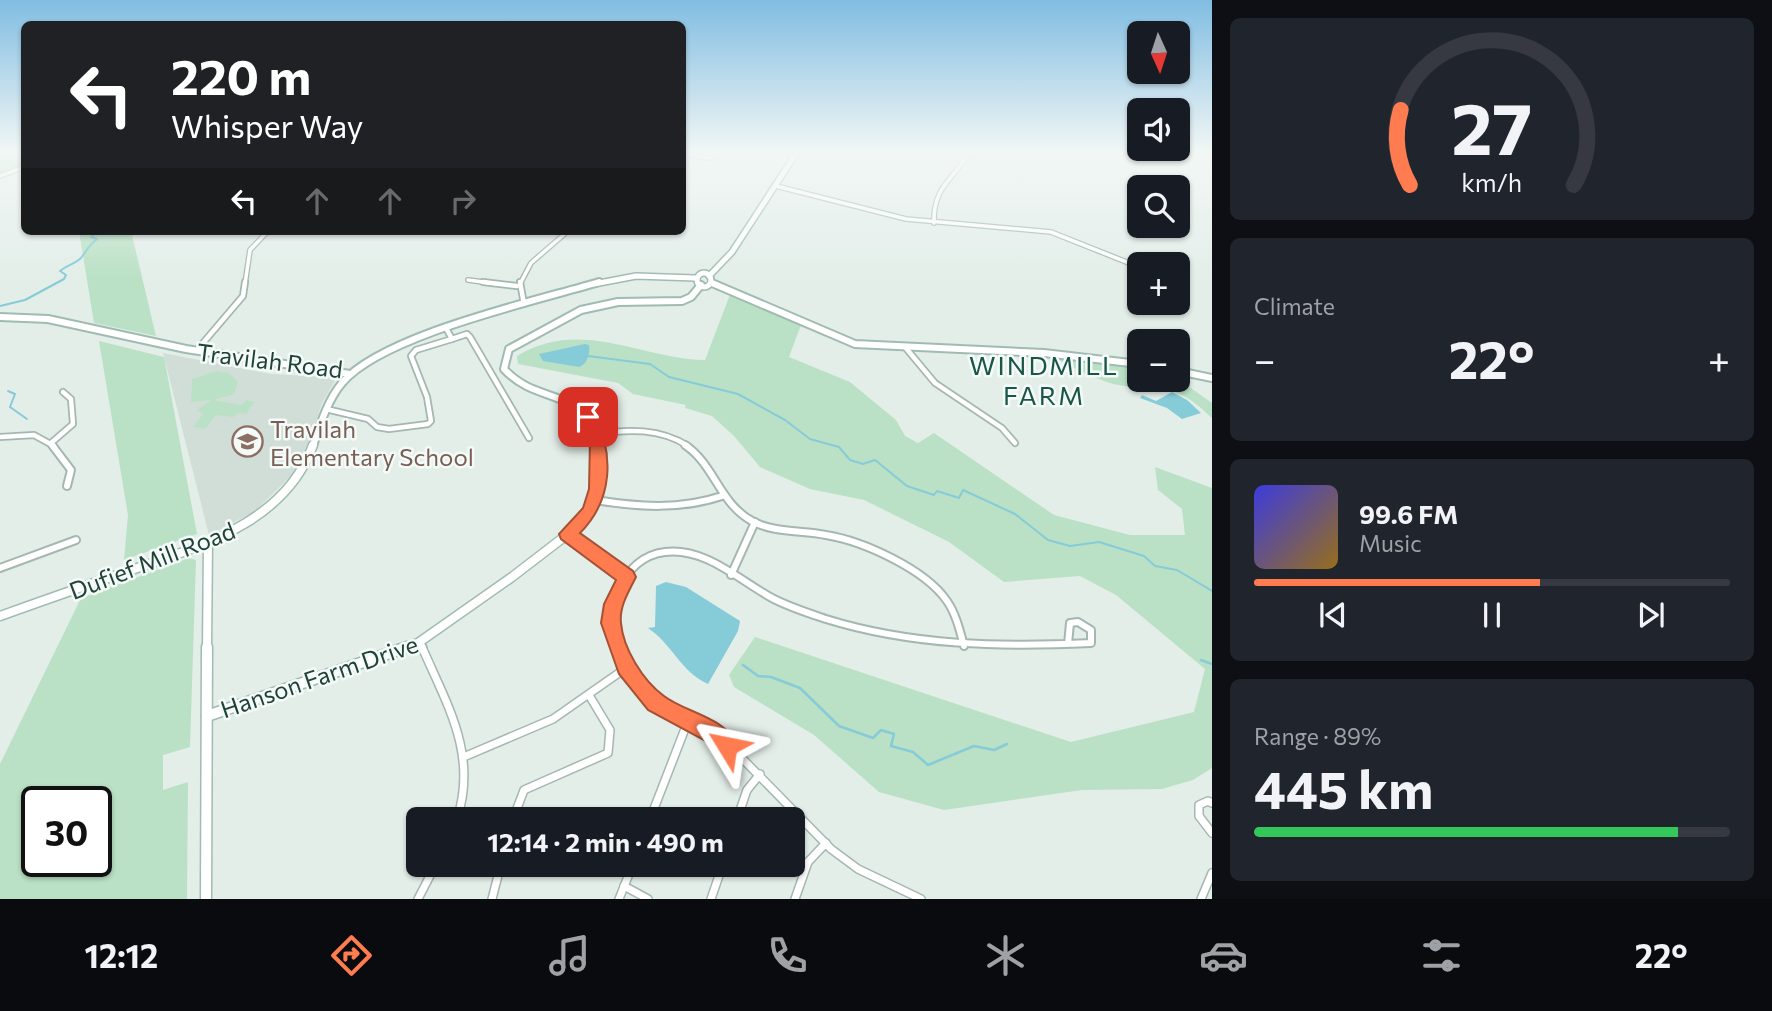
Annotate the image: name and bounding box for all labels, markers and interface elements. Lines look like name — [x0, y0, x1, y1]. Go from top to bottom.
north arrow — [1127, 21, 1190, 84]
map controls — [1127, 21, 1190, 392]
text: 220 m — [171, 45, 311, 105]
icon: left — [56, 49, 147, 140]
text: 27 — [1452, 82, 1532, 171]
button: sound — [1127, 98, 1190, 161]
text: Whisper Way — [171, 105, 363, 145]
text: km/h — [1462, 167, 1522, 197]
button: search — [1127, 175, 1190, 238]
icon: left — [225, 182, 263, 220]
icon: ahead — [298, 182, 336, 220]
icon: ahead — [371, 182, 409, 220]
icon: right — [444, 182, 482, 220]
button: + — [1127, 252, 1190, 315]
text: Climate — [1254, 292, 1335, 320]
text: 22° — [1449, 326, 1534, 390]
button: − — [1127, 329, 1190, 392]
text: − — [1254, 335, 1276, 382]
text: + — [1708, 335, 1730, 382]
street label: Travilah Road — [196, 337, 344, 383]
district label: WINDMILL FARM — [969, 349, 1119, 410]
pin — [558, 387, 618, 447]
icon: arrive — [569, 398, 607, 436]
place label: Travilah Elementary School — [270, 414, 474, 471]
school or university icon: Travilah Elementary School — [230, 425, 264, 459]
text: 99.6 FM — [1359, 498, 1458, 529]
street label: Dufief Mill Road — [65, 515, 239, 605]
text: Music — [1359, 529, 1422, 557]
icon: previous — [1314, 596, 1352, 634]
icon: pause — [1473, 596, 1511, 634]
icon: next — [1632, 596, 1670, 634]
street label: Hanson Farm Drive — [216, 629, 422, 723]
position arrow — [690, 709, 764, 783]
text: Range · 89% — [1254, 722, 1381, 750]
text: 445 km — [1254, 756, 1433, 820]
speed limit sign: 30 — [21, 786, 112, 877]
text: 12:14 · 2 min · 490 m — [487, 826, 724, 857]
icon: directions — [327, 931, 376, 980]
icon: music — [545, 931, 594, 980]
icon: phone — [763, 931, 812, 980]
icon: climate — [981, 931, 1030, 980]
icon: car — [1199, 931, 1248, 980]
icon: filters — [1417, 931, 1466, 980]
text: 12:12 — [84, 935, 158, 975]
text: 22° — [1635, 935, 1687, 975]

